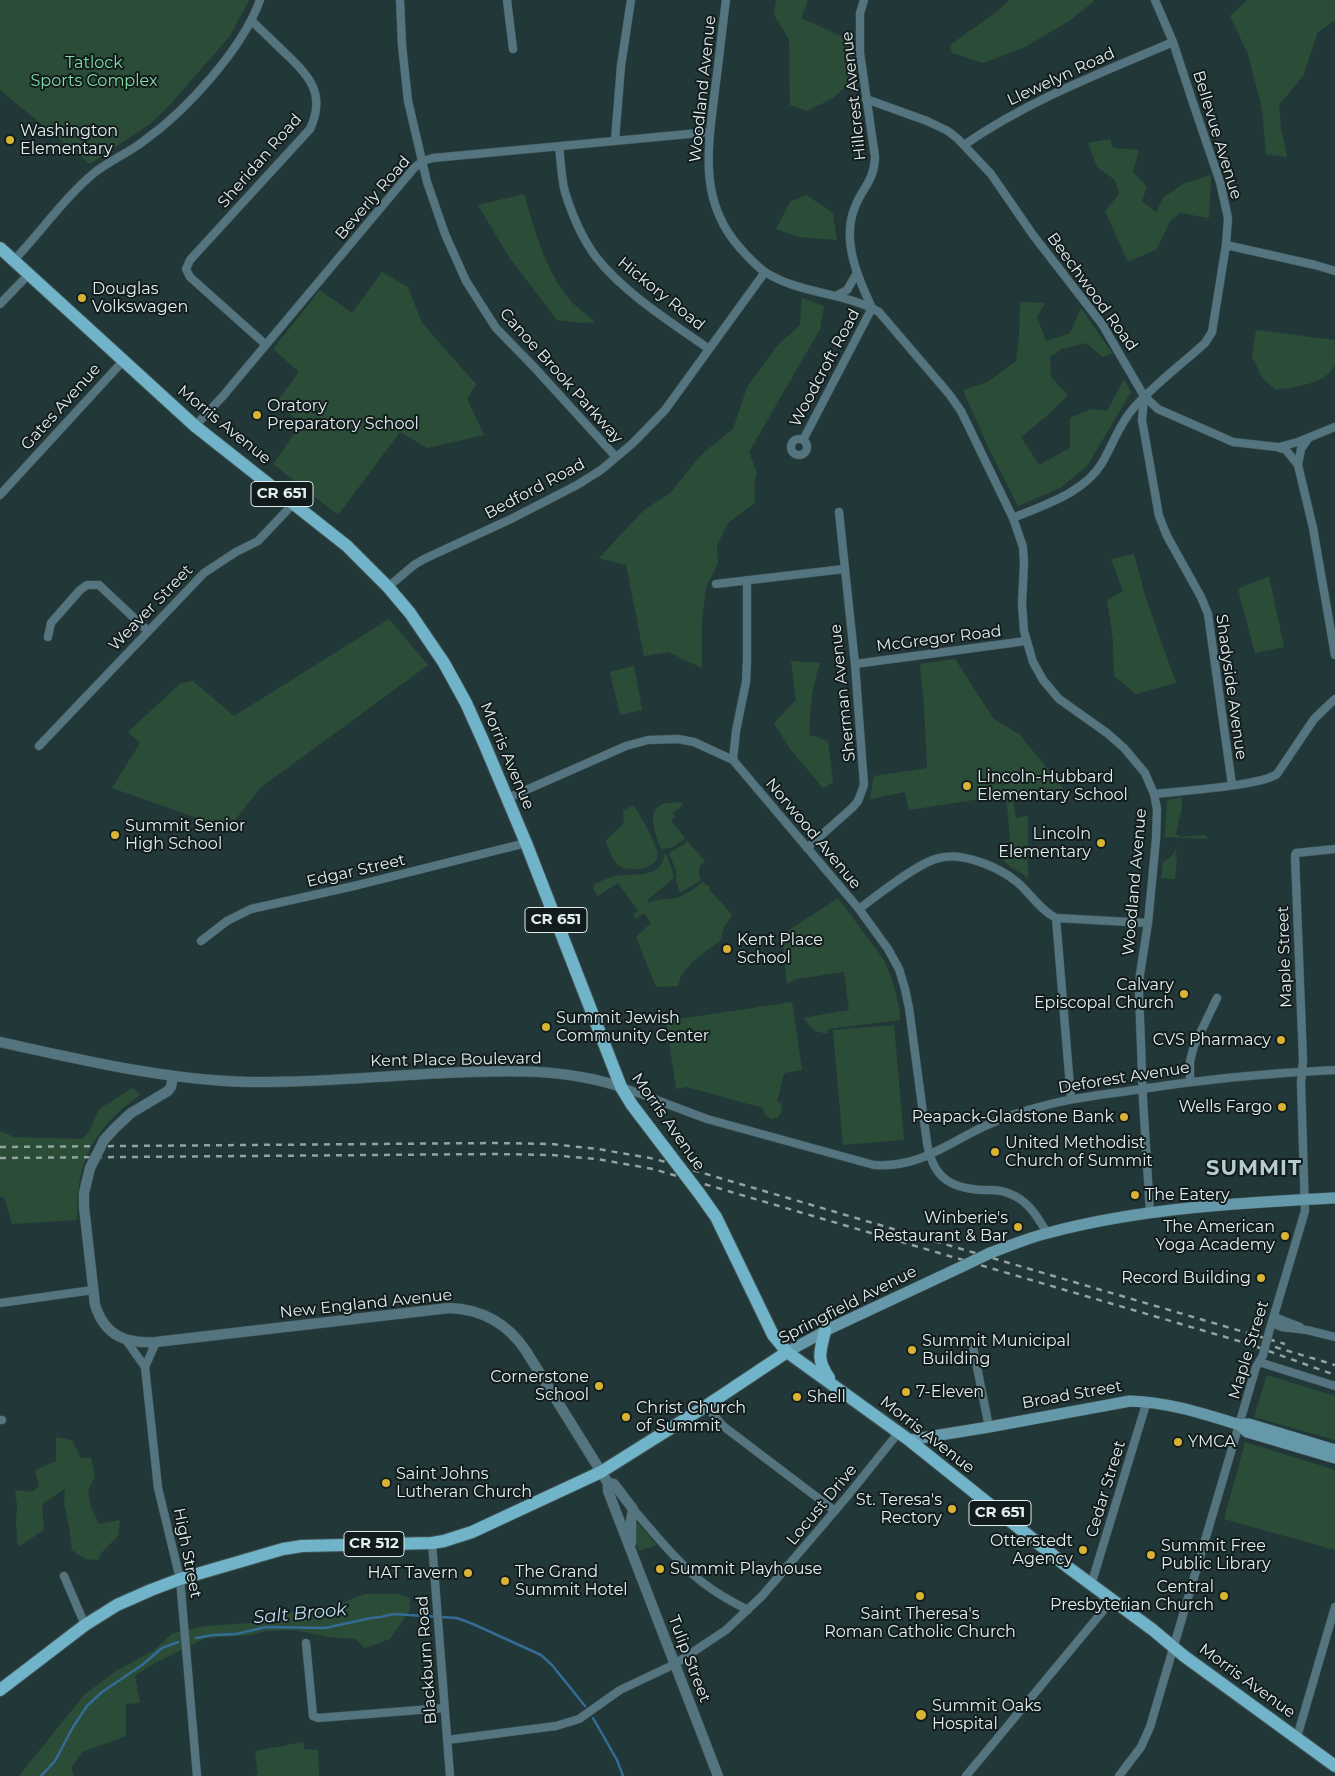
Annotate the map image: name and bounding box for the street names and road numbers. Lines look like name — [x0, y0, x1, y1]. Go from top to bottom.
street label: Woodland Avenue — [686, 15, 720, 163]
street label: Hillcrest Avenue — [838, 31, 870, 161]
street label: Llewelyn Road — [1004, 44, 1118, 110]
street label: Bellevue Avenue — [1188, 68, 1246, 202]
street label: Sheridan Road — [214, 110, 306, 212]
street label: Beverly Road — [331, 152, 415, 244]
street label: Beechwood Road — [1043, 229, 1141, 355]
street label: Hickory Road — [614, 253, 708, 335]
street label: Canoe Brook Parkway — [495, 305, 627, 447]
street label: Woodcroft Road — [786, 306, 864, 430]
street label: Gates Avenue — [17, 360, 105, 454]
street label: Morris Avenue — [173, 381, 275, 469]
street label: Bedford Road — [482, 454, 588, 524]
road number: CR 651 — [251, 482, 313, 506]
street label: Weaver Street — [105, 561, 197, 655]
street label: Shadyside Avenue — [1211, 613, 1251, 761]
street label: McGregor Road — [875, 622, 1003, 656]
street label: Sherman Avenue — [826, 623, 860, 763]
street label: Morris Avenue — [476, 700, 538, 812]
street label: Norwood Avenue — [761, 775, 865, 893]
street label: Woodland Avenue — [1119, 808, 1151, 956]
street label: Edgar Street — [305, 850, 407, 892]
street label: Maple Street — [1274, 906, 1296, 1008]
road number: CR 651 — [525, 908, 587, 932]
street label: Kent Place Boulevard — [370, 1049, 542, 1071]
street label: Deforest Avenue — [1057, 1058, 1191, 1098]
street label: Morris Avenue — [627, 1070, 709, 1174]
street label: Springfield Avenue — [776, 1262, 920, 1348]
street label: New England Avenue — [279, 1285, 453, 1323]
street label: Maple Street — [1225, 1298, 1273, 1402]
street label: Broad Street — [1021, 1377, 1123, 1413]
street label: Morris Avenue — [876, 1392, 978, 1478]
street label: Cedar Street — [1082, 1438, 1130, 1540]
street label: Locust Drive — [783, 1461, 861, 1549]
road number: CR 651 — [969, 1500, 1031, 1526]
street label: High Street — [169, 1506, 205, 1600]
road number: CR 512 — [344, 1532, 404, 1556]
street label: Blackburn Road — [413, 1595, 441, 1725]
street label: Tulip Street — [664, 1613, 714, 1705]
street label: Morris Avenue — [1195, 1640, 1299, 1722]

